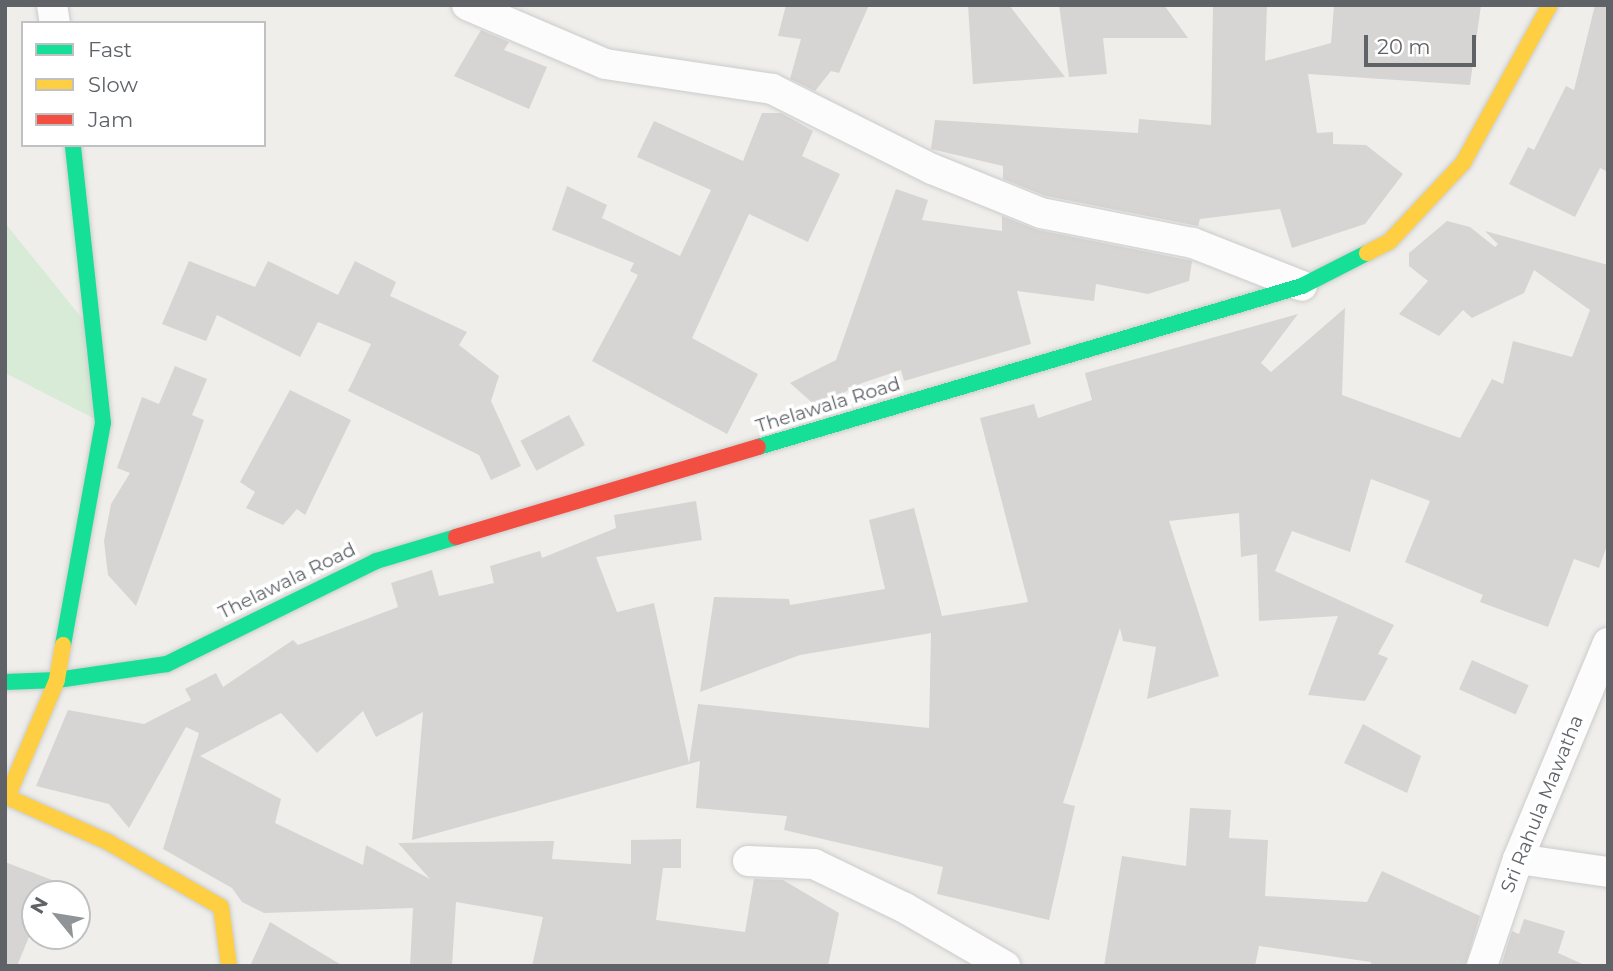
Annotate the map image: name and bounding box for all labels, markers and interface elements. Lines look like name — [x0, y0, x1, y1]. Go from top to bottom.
legend — [21, 21, 266, 147]
scale bar — [1368, 21, 1480, 65]
text: 20 m — [1377, 34, 1431, 59]
text: Fast — [88, 37, 132, 62]
text: Slow — [88, 72, 138, 97]
text: Jam — [88, 107, 133, 132]
street label: Thelawala Road — [753, 372, 903, 438]
street label: Thelawala Road — [215, 538, 359, 624]
street label: Sri Rahula Mawatha — [1496, 712, 1588, 896]
north arrow — [21, 880, 91, 950]
text: N — [25, 893, 53, 918]

